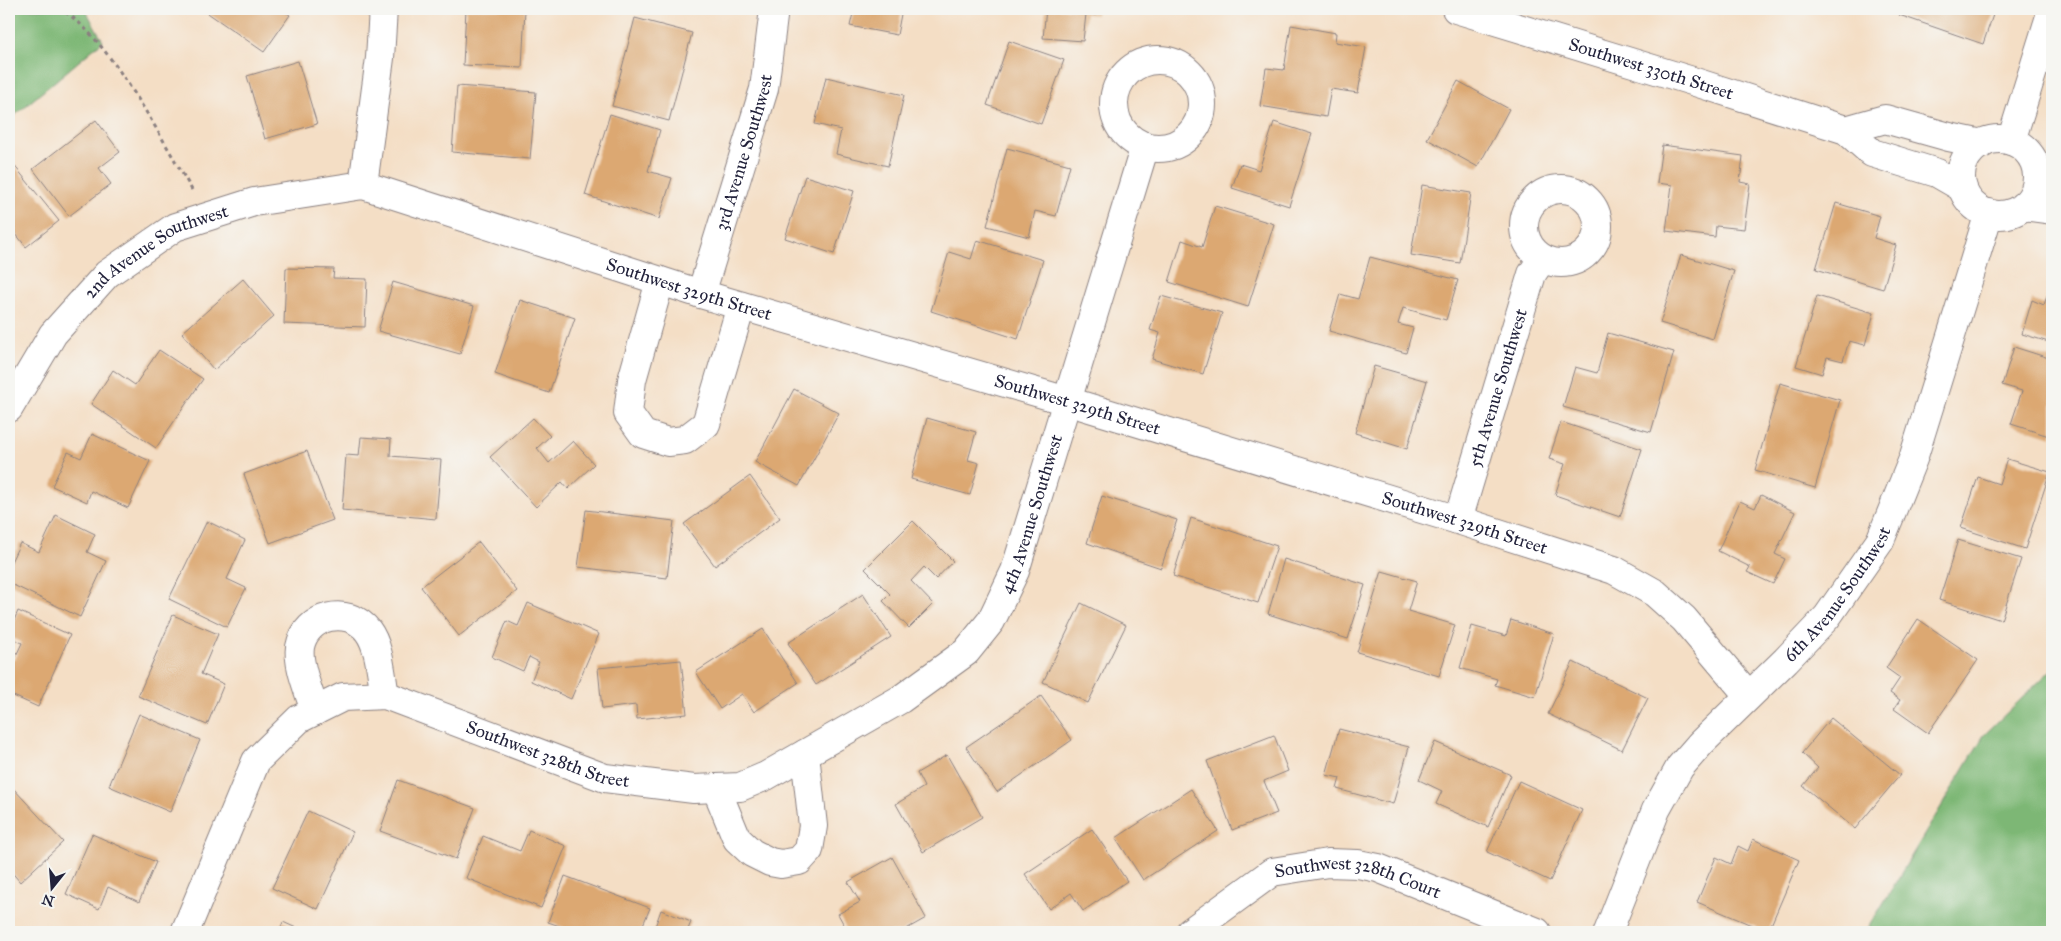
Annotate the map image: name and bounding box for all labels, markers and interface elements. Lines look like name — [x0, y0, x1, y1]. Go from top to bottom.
street label: Southwest 330th Street — [1566, 33, 1737, 105]
street label: 3rd Avenue Southwest — [710, 72, 777, 233]
street label: 2nd Avenue Southwest — [79, 200, 231, 303]
street label: Southwest 329th Street — [604, 253, 775, 325]
street label: 5th Avenue Southwest — [1464, 306, 1532, 470]
street label: Southwest 329th Street — [992, 369, 1164, 440]
street label: 4th Avenue Southwest — [995, 431, 1067, 597]
street label: Southwest 329th Street — [1379, 487, 1551, 559]
street label: 6th Avenue Southwest — [1779, 523, 1896, 667]
street label: Southwest 328th Street — [463, 716, 631, 792]
street label: Southwest 328th Court — [1273, 852, 1445, 903]
north arrow — [28, 864, 78, 914]
text: N — [40, 890, 57, 910]

